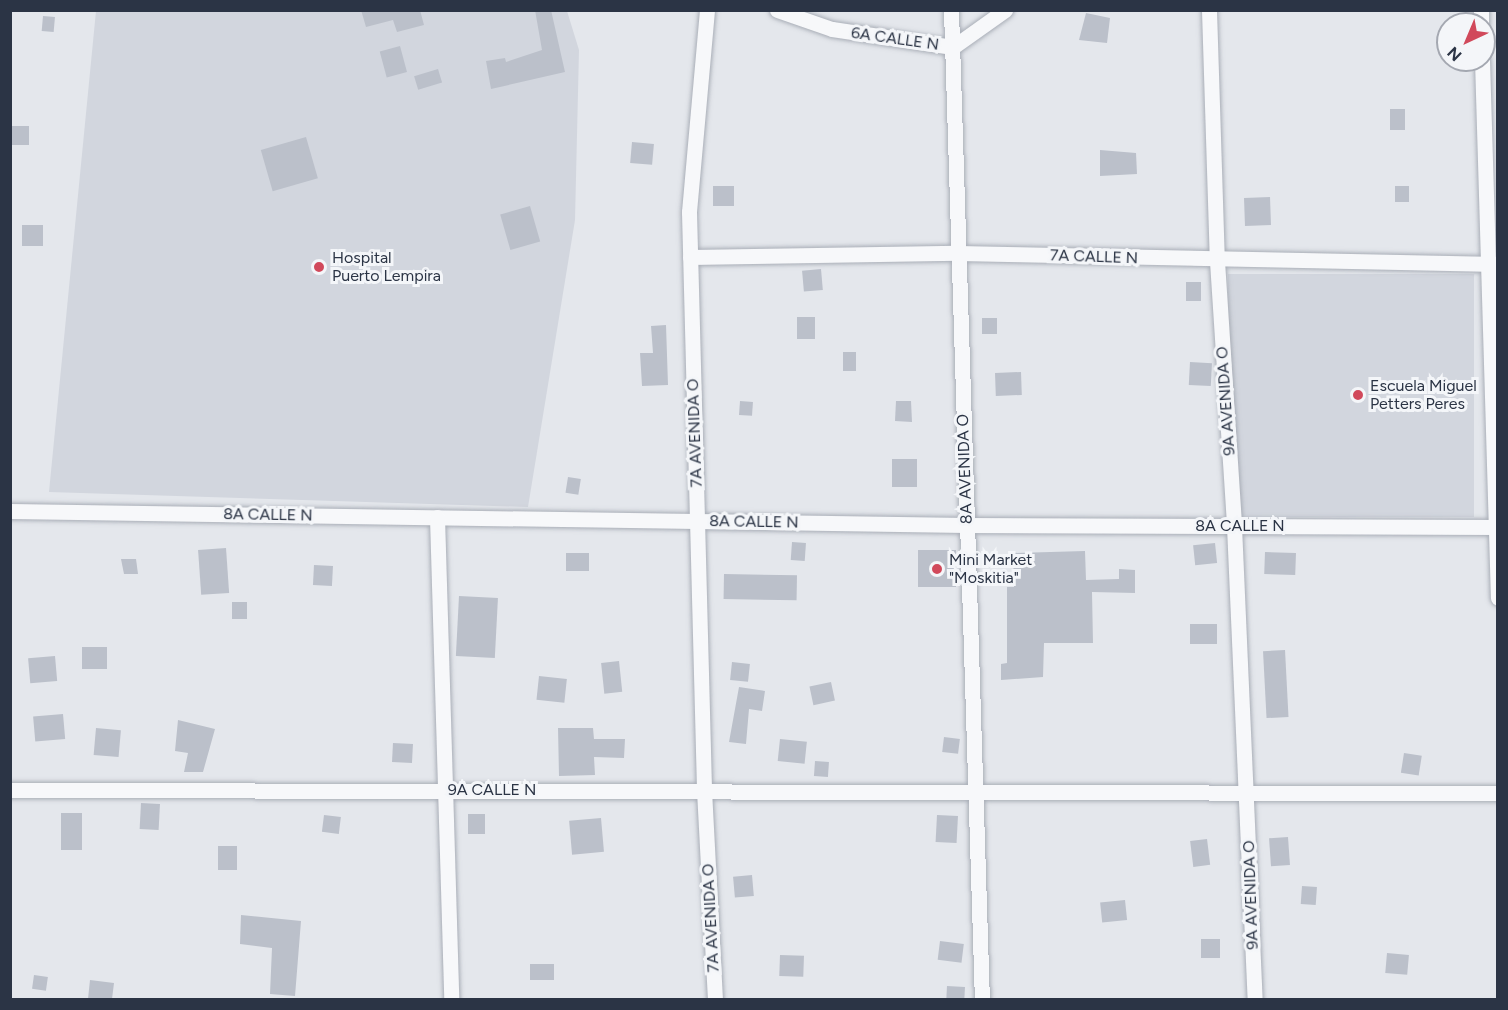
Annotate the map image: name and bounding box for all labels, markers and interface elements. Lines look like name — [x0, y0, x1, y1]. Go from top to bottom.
north arrow — [1436, 12, 1496, 72]
street label: 6A CALLE N — [850, 23, 940, 55]
text: N — [1443, 43, 1466, 65]
street label: 7A CALLE N — [1050, 246, 1138, 268]
place label: Hospital Puerto Lempira — [332, 248, 441, 286]
marker: Hospital Puerto Lempira — [310, 258, 328, 276]
street label: 9A AVENIDA O — [1213, 346, 1239, 456]
place label: Escuela Miguel Petters Peres — [1370, 376, 1477, 414]
street label: 7A AVENIDA O — [684, 378, 706, 488]
marker: Escuela Miguel Petters Peres — [1351, 388, 1365, 402]
street label: 8A AVENIDA O — [953, 414, 977, 524]
street label: 8A CALLE N — [223, 505, 313, 525]
street label: 8A CALLE N — [709, 512, 799, 532]
street label: 8A CALLE N — [1195, 516, 1285, 536]
place label: Mini Market "Moskitia" — [949, 550, 1032, 588]
marker: Mini Market "Moskitia" — [930, 562, 944, 576]
street label: 9A CALLE N — [448, 780, 536, 800]
street label: 9A AVENIDA O — [1239, 840, 1263, 950]
street label: 7A AVENIDA O — [699, 863, 723, 973]

